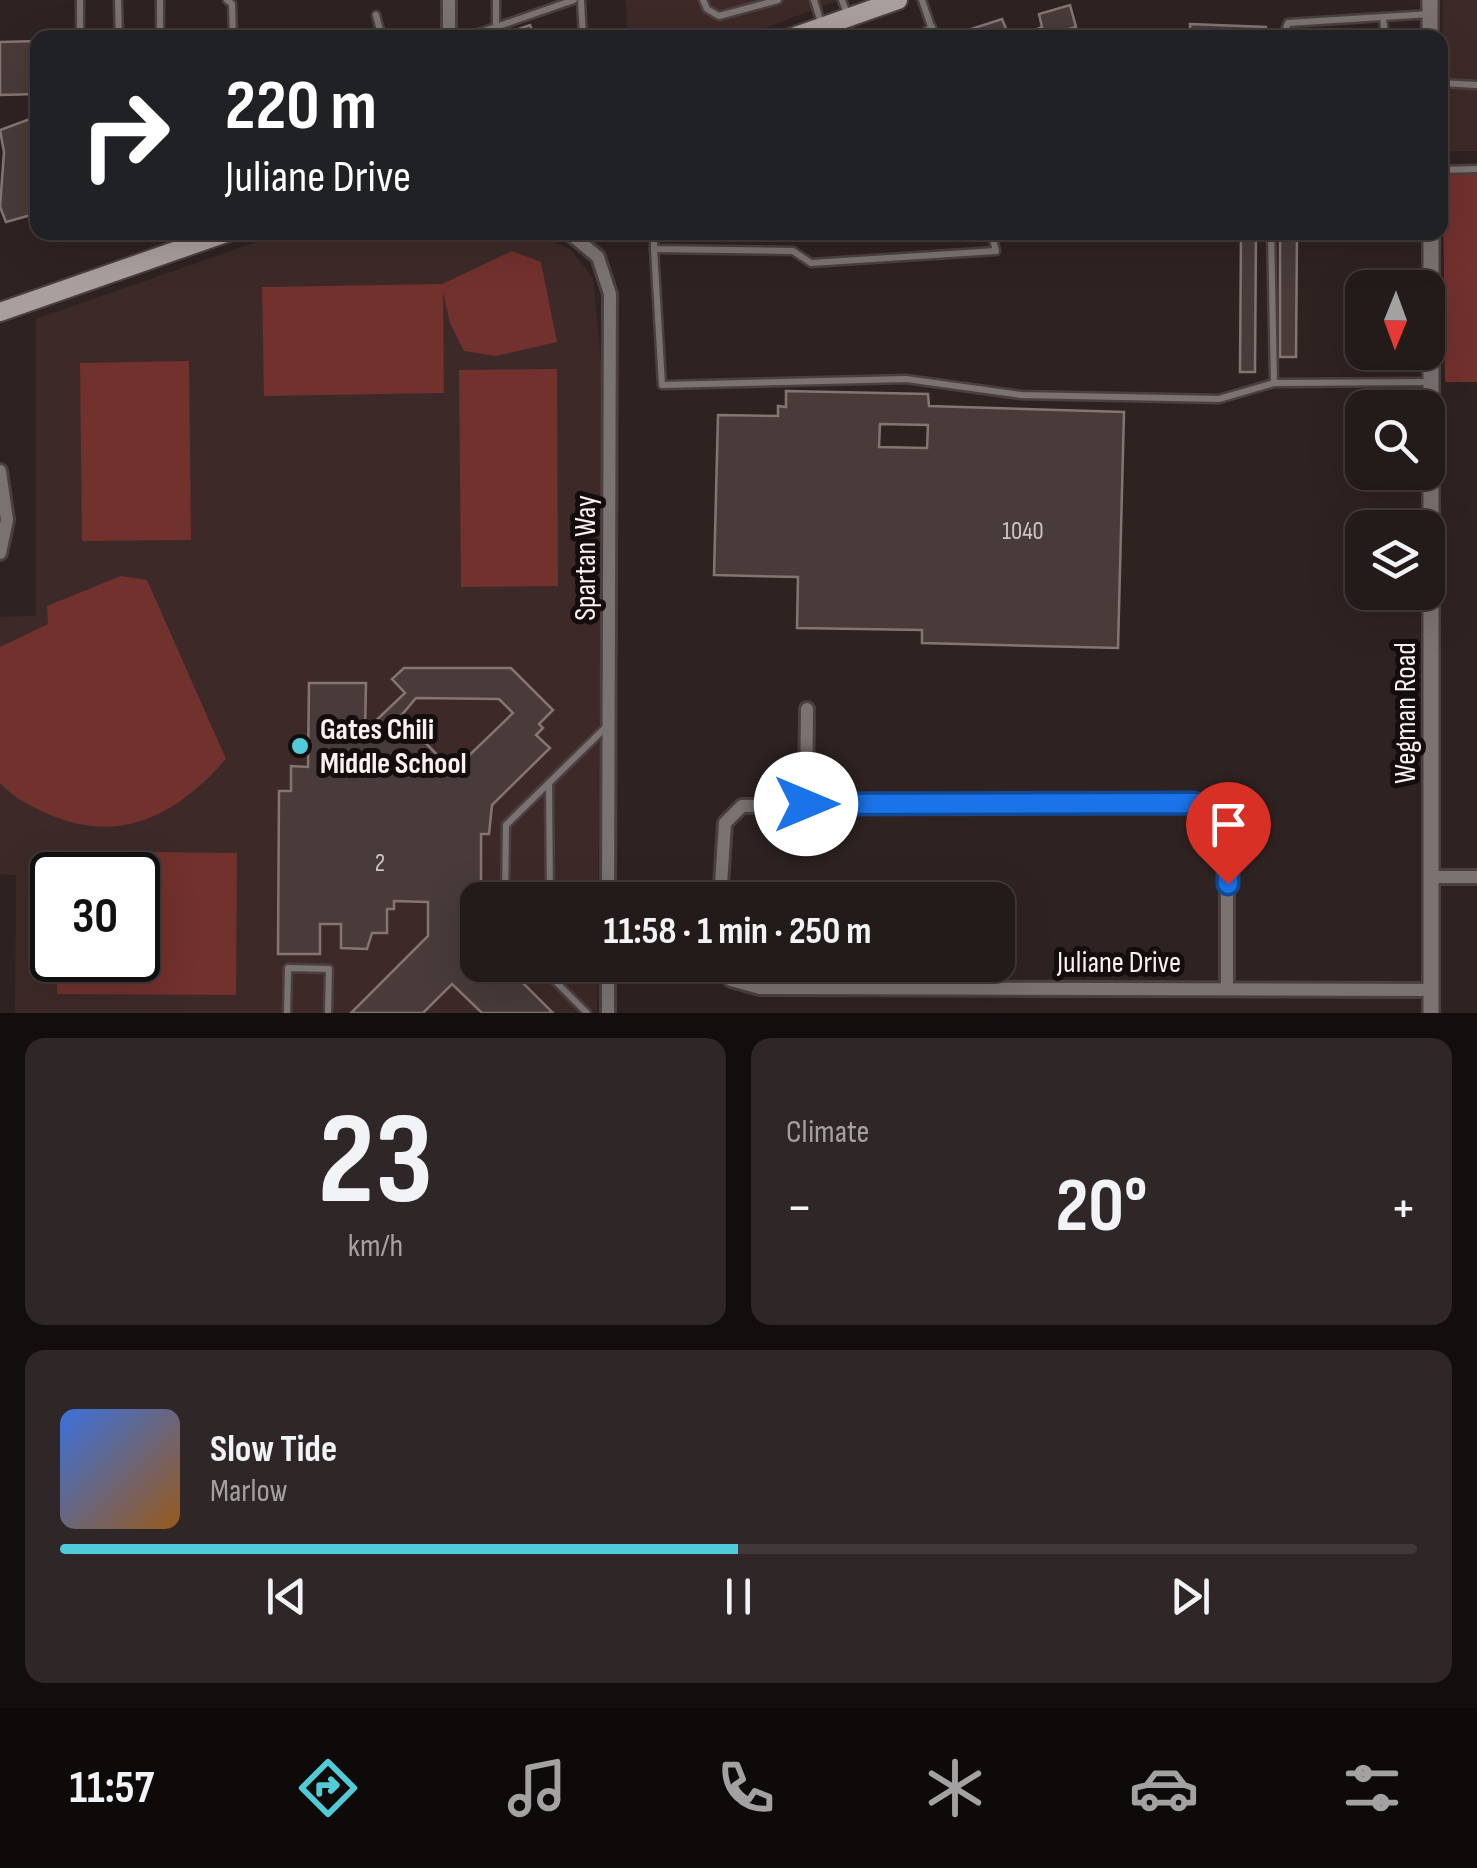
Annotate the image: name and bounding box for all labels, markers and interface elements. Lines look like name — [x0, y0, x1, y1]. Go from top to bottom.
text: 220 m — [225, 65, 377, 149]
icon: right — [60, 70, 190, 200]
text: Juliane Drive — [225, 150, 411, 205]
north arrow — [1345, 270, 1445, 370]
map controls — [1345, 270, 1445, 610]
button: search — [1345, 390, 1445, 490]
street label: Spartan Way — [568, 495, 604, 621]
button: layers — [1345, 510, 1445, 610]
house number: 1040 — [1002, 516, 1044, 547]
street label: Wegman Road — [1388, 642, 1424, 784]
place label: Gates Chili Middle School — [320, 712, 467, 782]
marker: Gates Chili Middle School — [289, 735, 311, 757]
position arrow — [754, 752, 858, 856]
pin — [1186, 782, 1271, 885]
icon: arrive — [1201, 797, 1256, 852]
house number: 2 — [375, 848, 385, 879]
speed limit sign: 30 — [30, 852, 160, 982]
text: 11:58 · 1 min · 250 m — [604, 909, 871, 954]
street label: Juliane Drive — [1056, 945, 1181, 981]
text: 23 — [318, 1084, 433, 1240]
text: Climate — [786, 1113, 869, 1152]
text: 20° — [1055, 1162, 1148, 1253]
text: − — [786, 1175, 813, 1242]
text: + — [1390, 1175, 1417, 1242]
text: km/h — [348, 1227, 403, 1266]
text: Slow Tide — [210, 1427, 337, 1472]
text: Marlow — [210, 1472, 288, 1511]
icon: previous — [259, 1569, 314, 1624]
icon: pause — [711, 1569, 766, 1624]
icon: next — [1163, 1569, 1218, 1624]
icon: directions — [293, 1753, 363, 1823]
icon: music — [502, 1753, 572, 1823]
icon: phone — [711, 1753, 781, 1823]
icon: climate — [920, 1753, 990, 1823]
icon: car — [1129, 1753, 1199, 1823]
icon: filters — [1337, 1753, 1407, 1823]
text: 11:57 — [69, 1761, 154, 1816]

